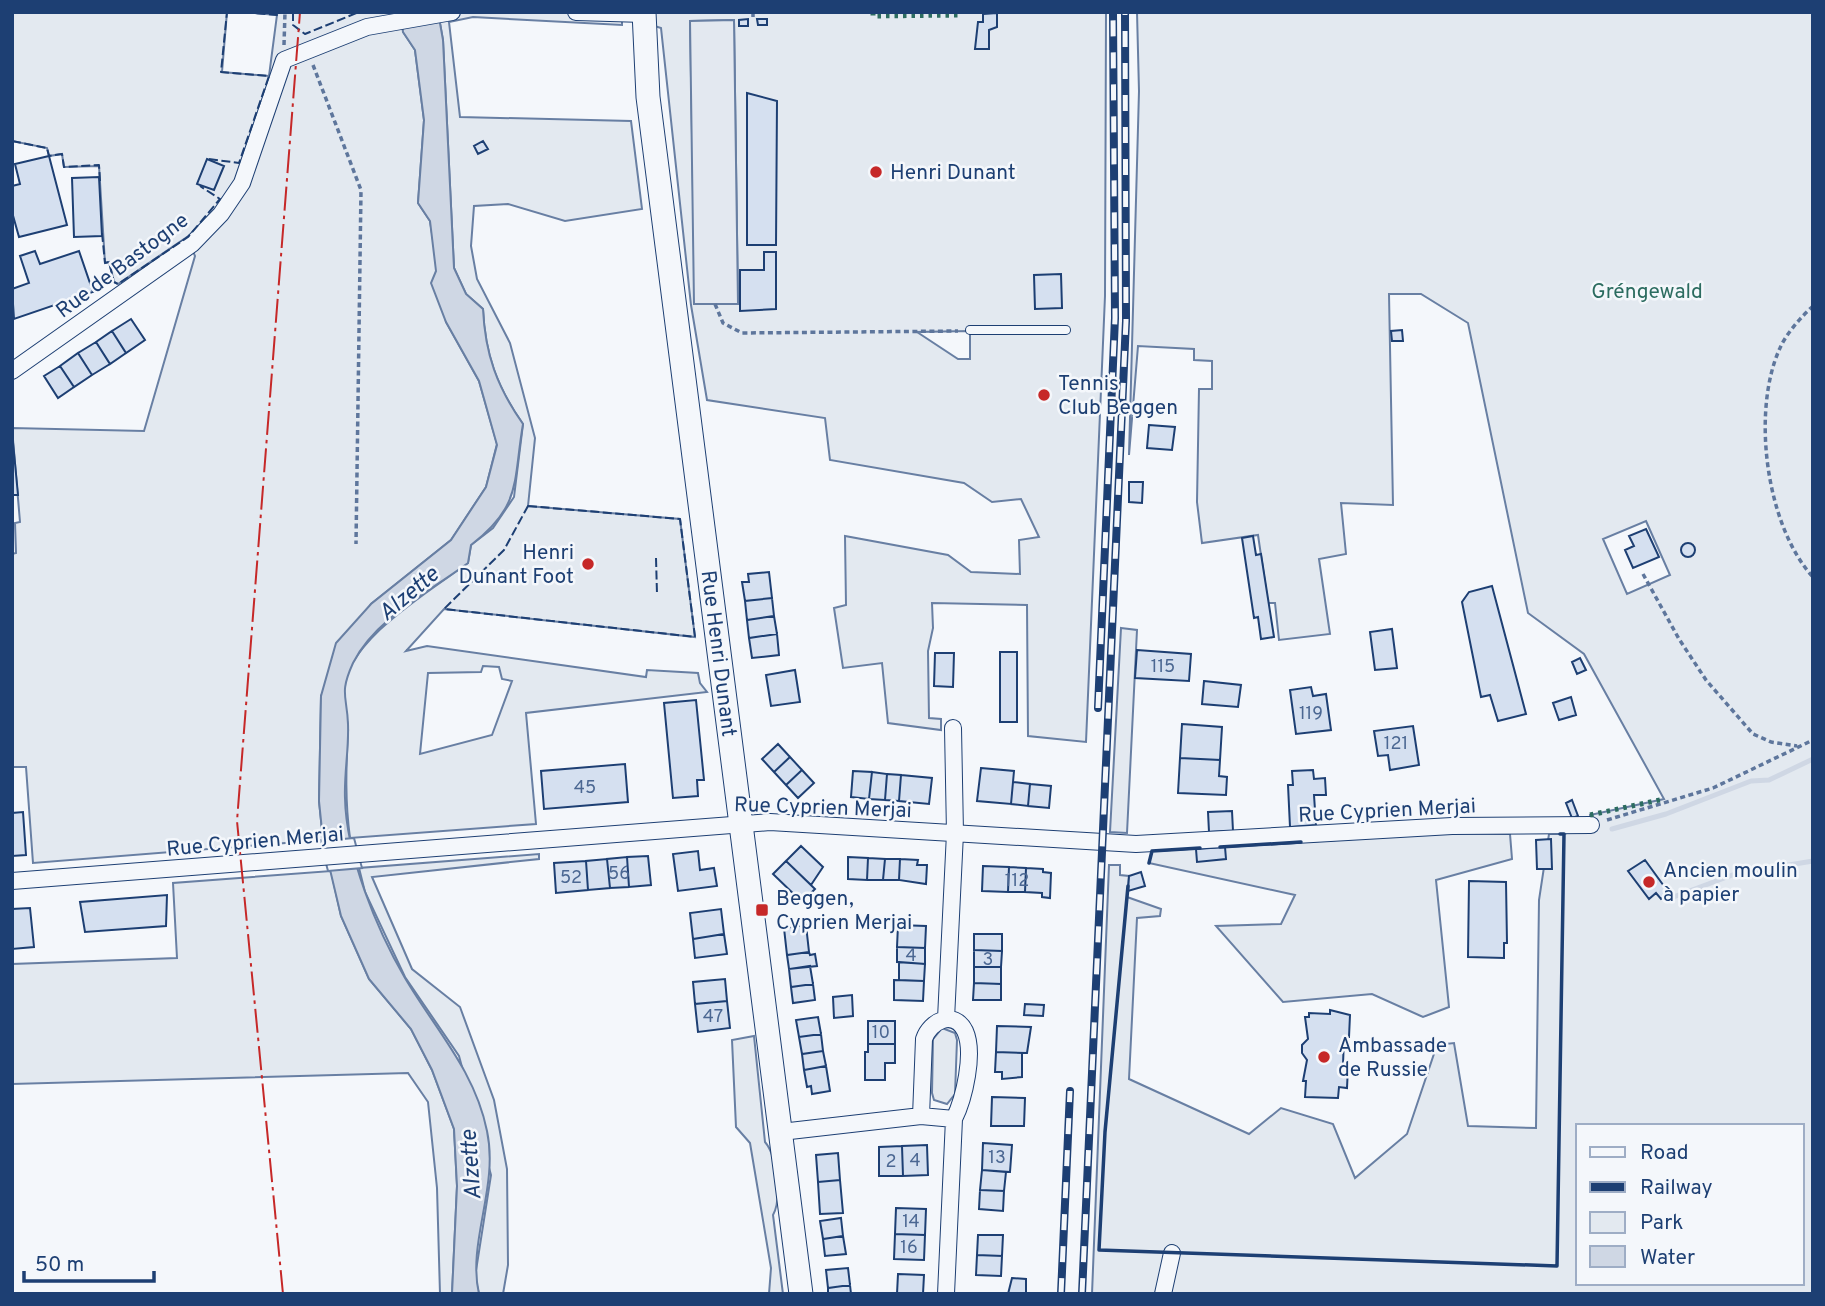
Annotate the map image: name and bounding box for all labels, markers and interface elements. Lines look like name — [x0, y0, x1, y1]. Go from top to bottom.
place label: Henri Dunant — [890, 160, 1016, 187]
marker: Henri Dunant — [868, 164, 884, 180]
street label: Rue de Bastogne — [51, 207, 195, 325]
park label: Gréngewald — [1591, 279, 1703, 306]
place label: Tennis Club Beggen — [1058, 371, 1178, 422]
marker: Tennis Club Beggen — [1036, 387, 1052, 403]
place label: Henri Dunant Foot — [458, 540, 574, 591]
marker: Henri Dunant Foot — [580, 556, 596, 572]
water label: Alzette — [373, 560, 447, 629]
street label: Rue Henri Dunant — [694, 569, 742, 738]
house number: 115 — [1151, 656, 1175, 679]
house number: 119 — [1299, 703, 1323, 726]
house number: 121 — [1384, 733, 1408, 756]
house number: 45 — [574, 777, 596, 800]
street label: Rue Cyprien Merjai — [734, 792, 912, 825]
street label: Rue Cyprien Merjai — [1298, 793, 1477, 830]
street label: Rue Cyprien Merjai — [165, 821, 345, 864]
place label: Ancien moulin à papier — [1663, 858, 1798, 909]
house number: 56 — [608, 863, 630, 886]
house number: 52 — [560, 867, 582, 890]
house number: 112 — [1005, 870, 1029, 893]
marker: Ancien moulin à papier — [1641, 874, 1657, 890]
place label: Beggen, Cyprien Merjai — [776, 886, 912, 937]
marker: Beggen, Cyprien Merjai — [754, 902, 770, 918]
house number: 4 — [905, 945, 917, 968]
house number: 3 — [983, 949, 993, 972]
house number: 47 — [703, 1006, 723, 1029]
house number: 10 — [872, 1022, 890, 1045]
place label: Ambassade de Russie — [1338, 1033, 1447, 1084]
marker: Ambassade de Russie — [1316, 1049, 1332, 1065]
legend — [1576, 1124, 1804, 1285]
water label: Alzette — [455, 1128, 489, 1201]
text: Road — [1640, 1140, 1689, 1167]
house number: 13 — [988, 1147, 1006, 1170]
house number: 4 — [909, 1150, 921, 1173]
house number: 2 — [885, 1151, 897, 1174]
text: Railway — [1640, 1175, 1713, 1202]
text: Park — [1640, 1210, 1683, 1237]
house number: 14 — [902, 1211, 920, 1234]
house number: 16 — [900, 1237, 918, 1260]
scale bar — [24, 1240, 154, 1284]
text: Water — [1640, 1245, 1695, 1272]
text: 50 m — [35, 1252, 84, 1279]

